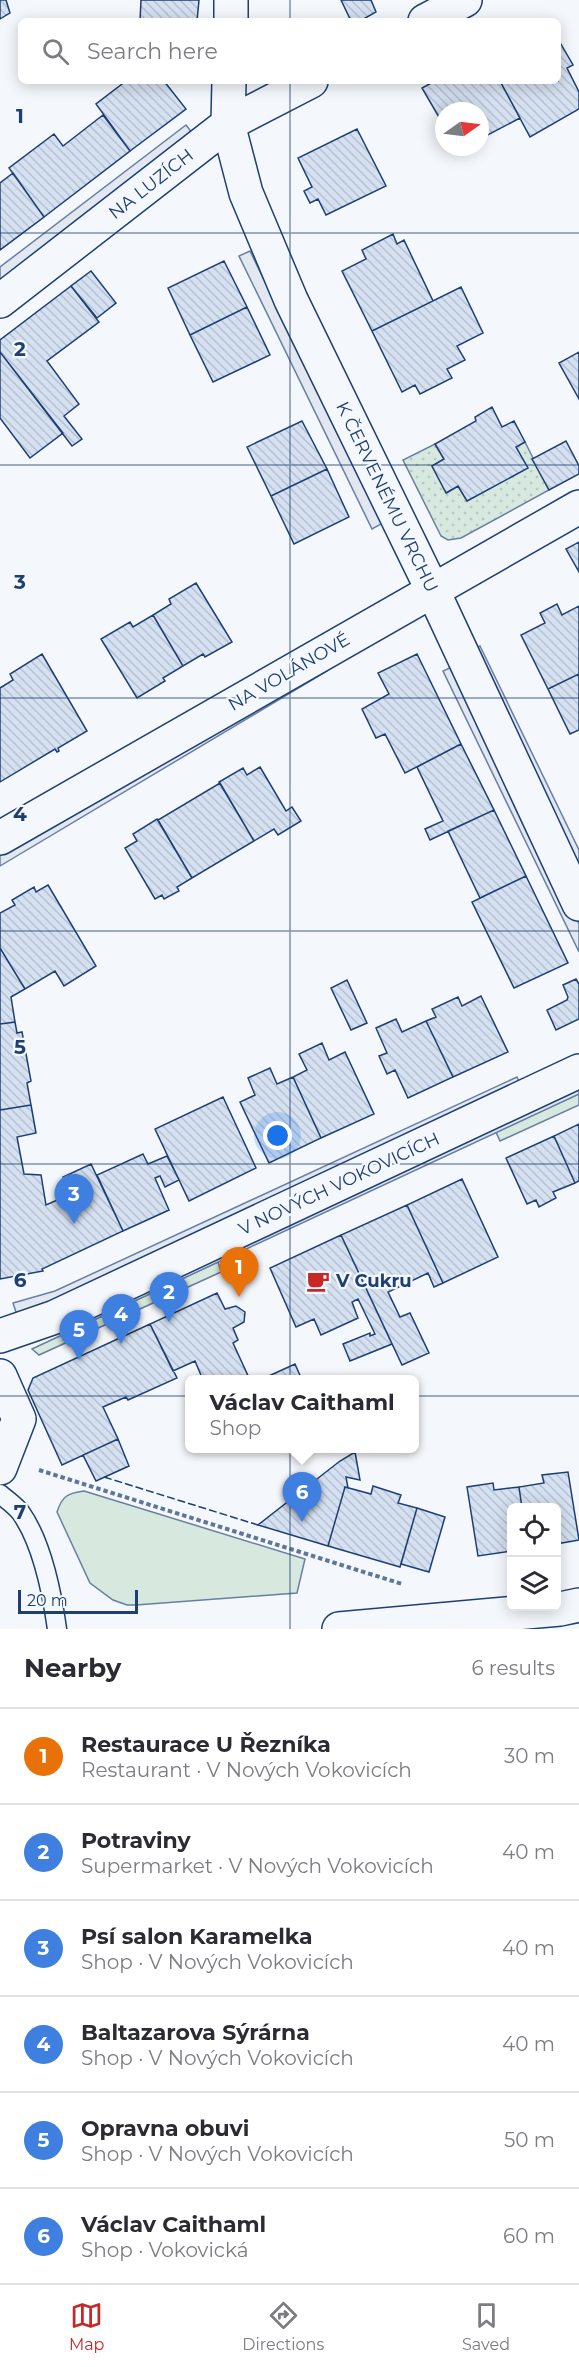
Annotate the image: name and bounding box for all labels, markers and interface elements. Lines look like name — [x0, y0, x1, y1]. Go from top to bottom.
search box — [18, 18, 561, 84]
icon: search — [39, 35, 72, 68]
text: Search here — [87, 38, 218, 65]
north arrow — [435, 102, 489, 156]
text: 1 — [16, 104, 24, 128]
street label: NA LUZÍCH — [104, 144, 198, 224]
text: 2 — [14, 337, 26, 361]
street label: K ČERVENÉMU VRCHU — [331, 398, 443, 596]
text: 3 — [13, 570, 26, 594]
street label: NA VOLÁNOVÉ — [224, 628, 354, 716]
text: 4 — [13, 802, 27, 826]
text: 5 — [14, 1035, 26, 1059]
your location — [263, 1121, 292, 1150]
street label: V NOVÝCH VOKOVICÍCH — [235, 1128, 443, 1240]
pin: 3 — [54, 1174, 94, 1224]
pin: 1 — [220, 1248, 258, 1297]
text: 6 — [14, 1268, 27, 1292]
cafe icon: V Cukru — [305, 1268, 331, 1294]
place label: V Cukru — [335, 1270, 412, 1292]
pin: 2 — [150, 1272, 188, 1322]
pin: 4 — [102, 1294, 140, 1344]
pin: 5 — [60, 1310, 98, 1360]
popup — [185, 1375, 419, 1453]
text: Václav Caithaml — [209, 1389, 395, 1416]
text: Shop — [209, 1416, 261, 1440]
pin: 6 — [282, 1472, 322, 1522]
text: 7 — [14, 1500, 26, 1524]
map controls — [507, 1503, 561, 1611]
button: locate — [507, 1503, 561, 1557]
button: layers — [507, 1557, 561, 1611]
scale bar — [18, 1587, 138, 1614]
text: 20 m — [27, 1591, 68, 1610]
text: Nearby — [24, 1652, 121, 1684]
text: 6 results — [471, 1656, 555, 1680]
text: Restaurace U Řezníka — [81, 1731, 331, 1758]
text: 1 — [40, 1744, 47, 1768]
text: 30 m — [504, 1744, 555, 1768]
text: Restaurant · V Nových Vokovicích — [81, 1758, 412, 1782]
text: Potraviny — [81, 1827, 191, 1854]
text: 2 — [38, 1840, 49, 1864]
text: 40 m — [502, 1840, 555, 1864]
text: Supermarket · V Nových Vokovicích — [81, 1854, 434, 1878]
text: Psí salon Karamelka — [81, 1923, 313, 1950]
text: 3 — [38, 1936, 49, 1960]
text: 40 m — [502, 1936, 555, 1960]
text: Shop · V Nových Vokovicích — [81, 1950, 354, 1974]
text: Baltazarova Sýrárna — [81, 2019, 310, 2046]
text: 4 — [37, 2032, 50, 2056]
text: 40 m — [502, 2032, 555, 2056]
text: Shop · V Nových Vokovicích — [81, 2046, 354, 2070]
text: Opravna obuvi — [81, 2115, 249, 2142]
text: 5 — [38, 2128, 49, 2152]
text: 50 m — [504, 2128, 555, 2152]
text: Shop · V Nových Vokovicích — [81, 2142, 354, 2166]
text: Václav Caithaml — [81, 2211, 266, 2238]
text: 6 — [37, 2224, 50, 2248]
text: 60 m — [503, 2224, 555, 2248]
text: Shop · Vokovická — [81, 2238, 249, 2262]
tab: Map — [69, 2299, 104, 2354]
tab: Directions — [242, 2299, 324, 2354]
tab: Saved — [462, 2299, 510, 2354]

